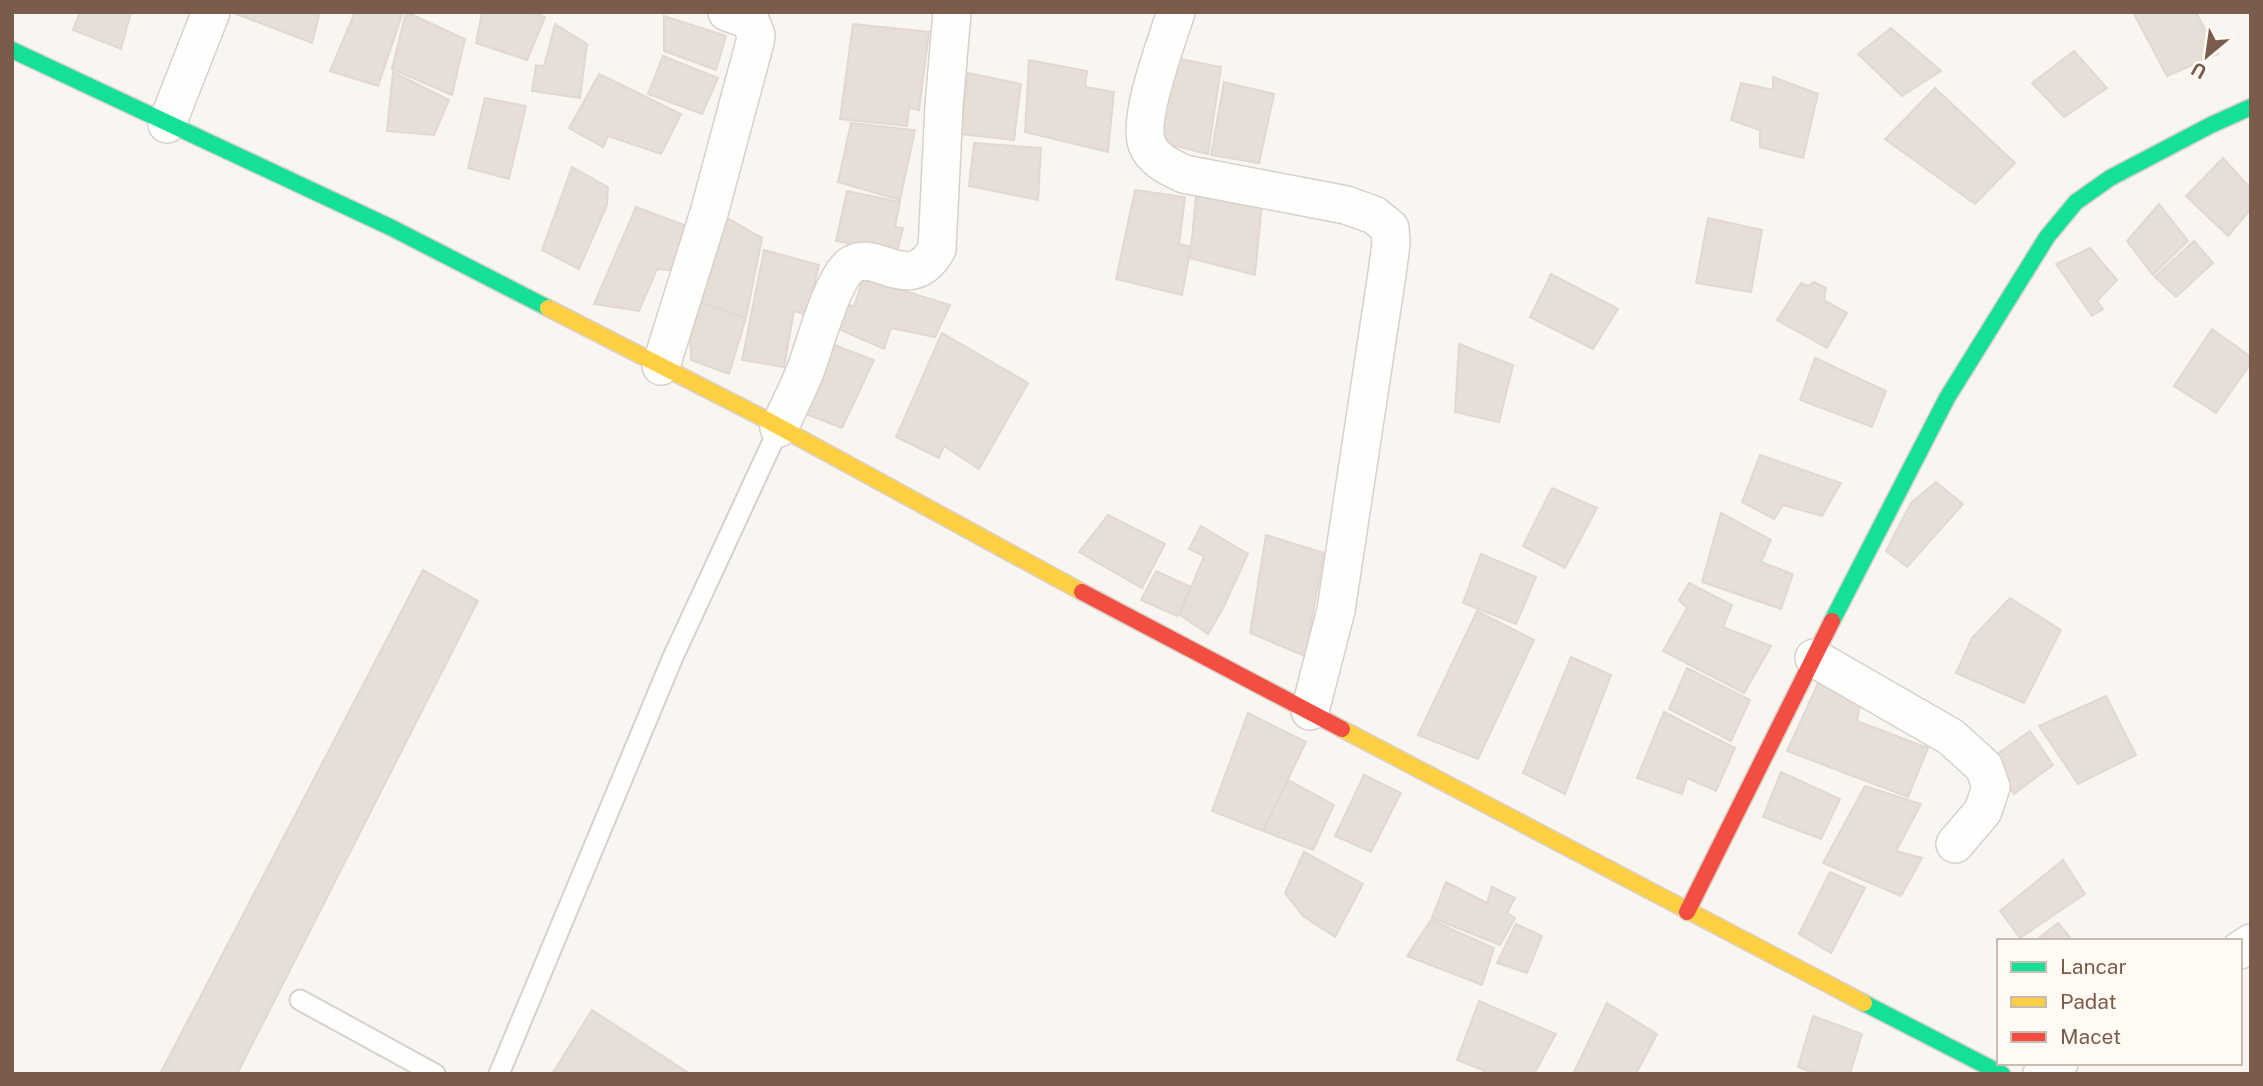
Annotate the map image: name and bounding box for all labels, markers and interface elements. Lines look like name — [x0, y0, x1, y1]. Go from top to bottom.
north arrow — [2172, 21, 2242, 91]
text: U — [2187, 58, 2210, 84]
legend — [1997, 939, 2242, 1065]
text: Lancar — [2060, 954, 2127, 979]
text: Padat — [2060, 989, 2117, 1014]
text: Macet — [2060, 1024, 2121, 1049]

